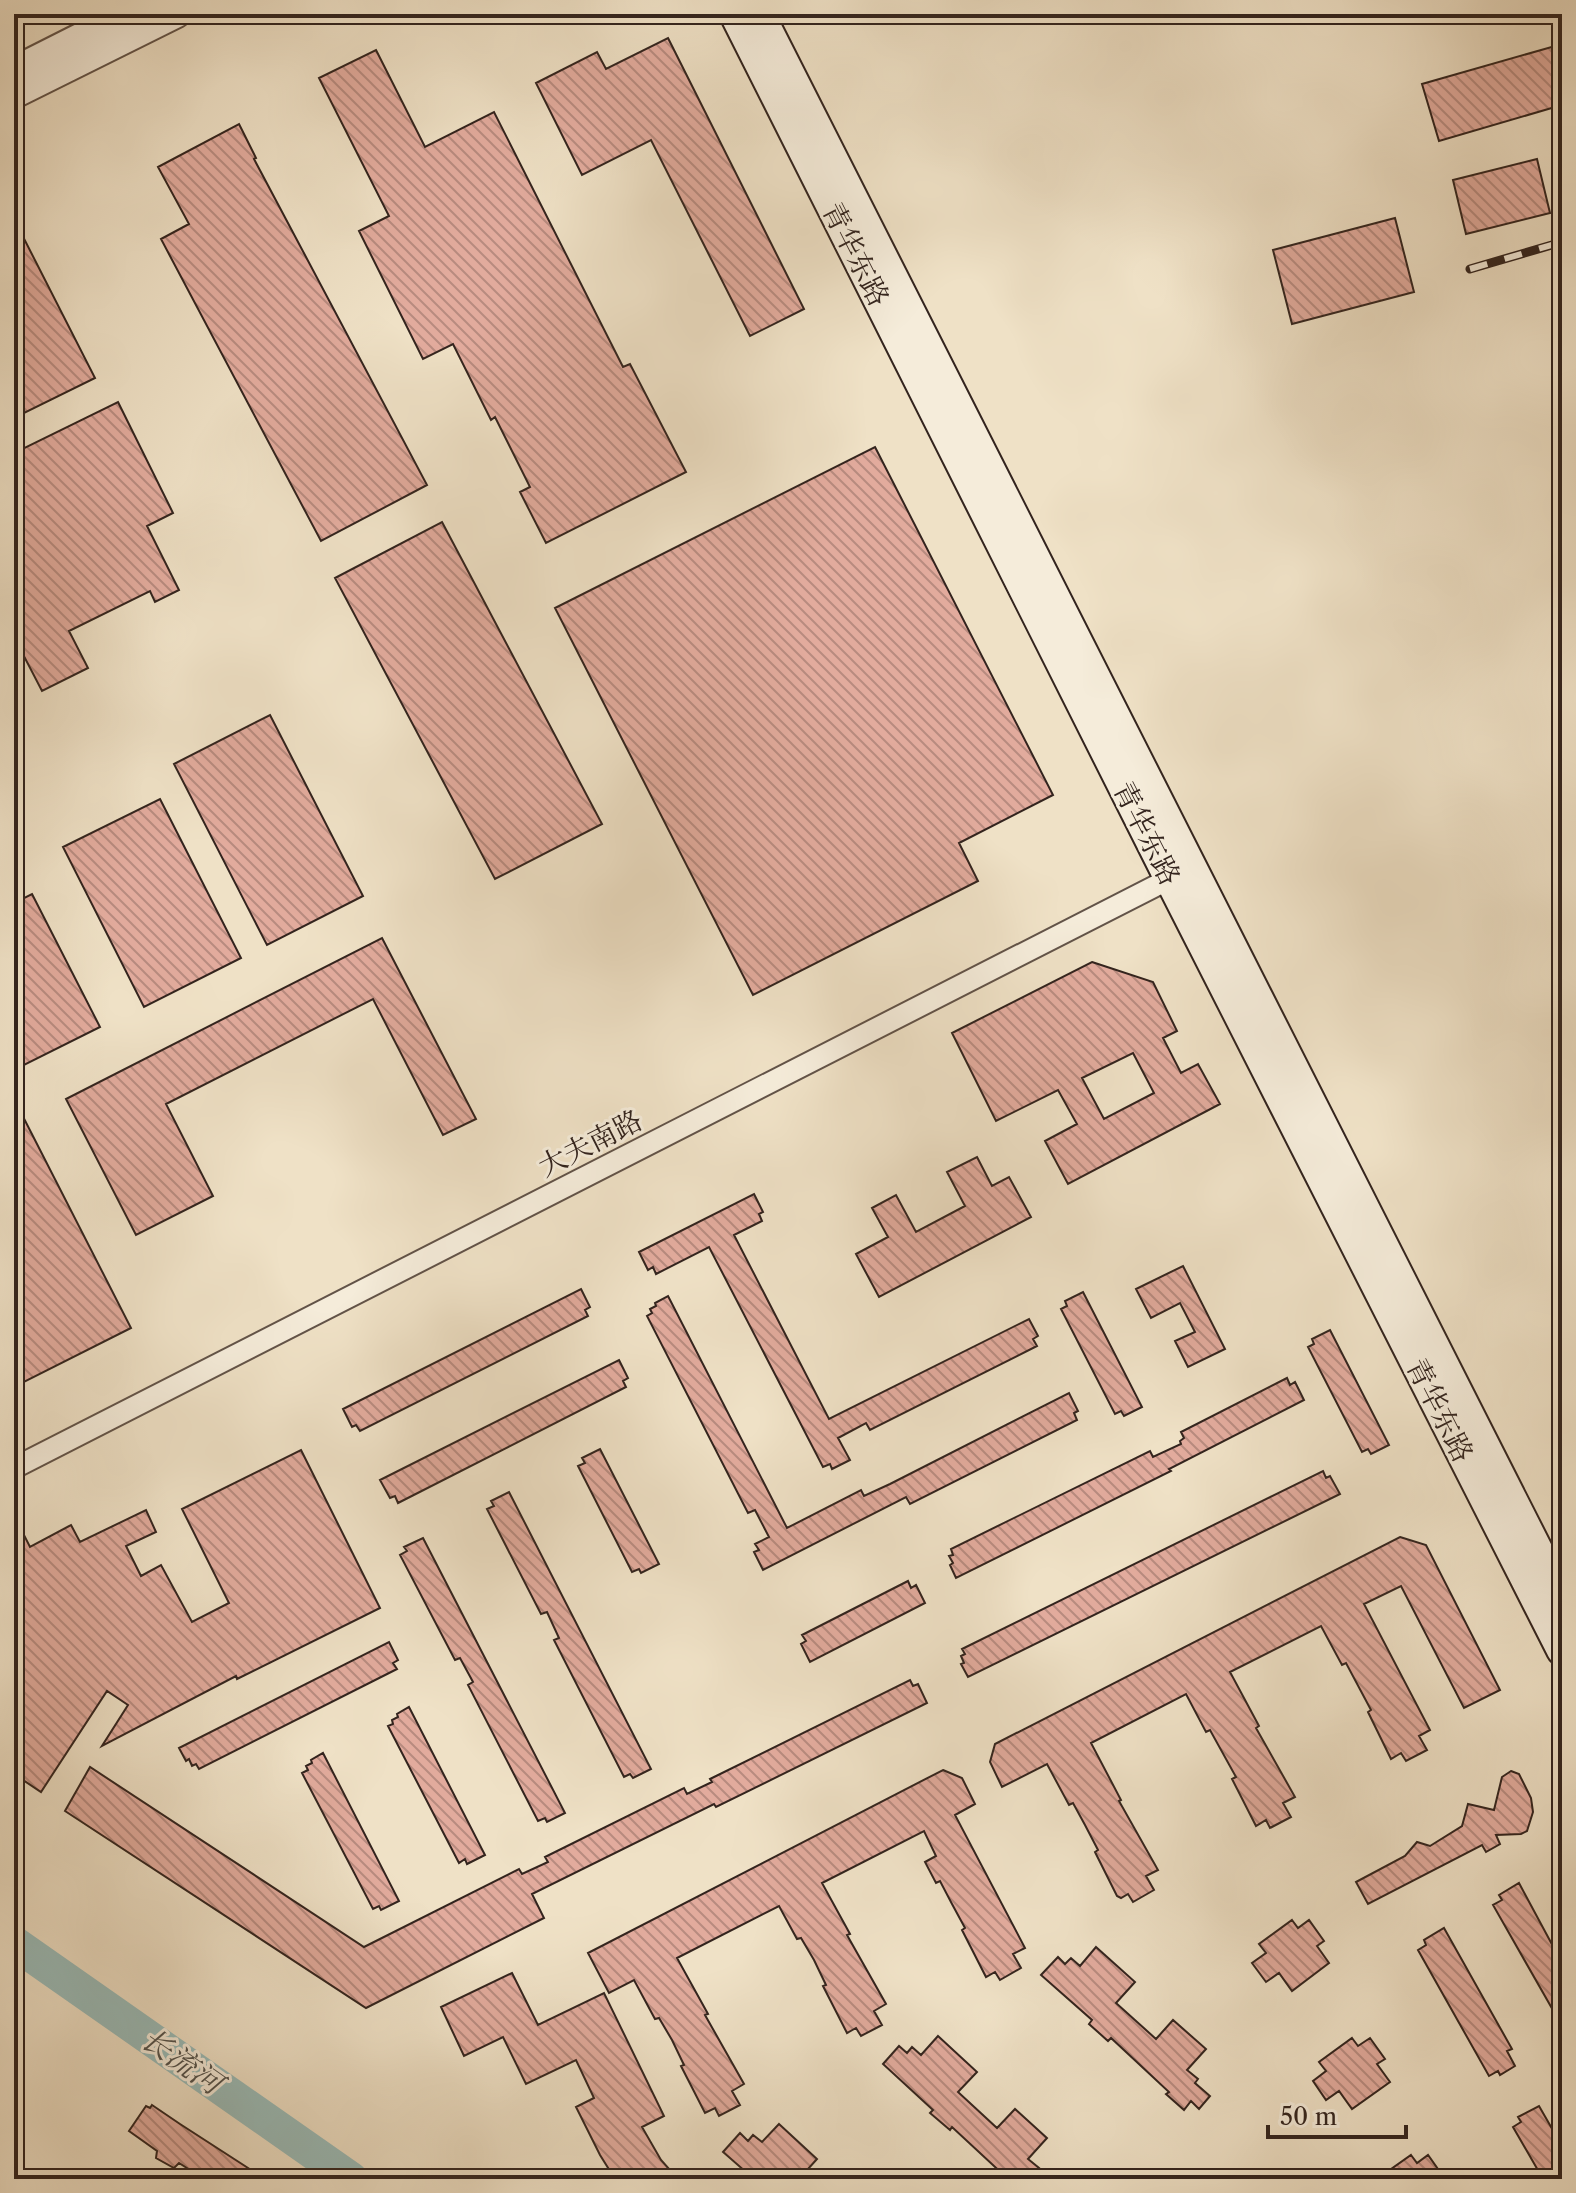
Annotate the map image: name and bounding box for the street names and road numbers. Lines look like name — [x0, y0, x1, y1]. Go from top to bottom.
street label: 青华东路 — [815, 196, 897, 312]
street label: 青华东路 — [1106, 775, 1188, 891]
street label: 大夫南路 — [532, 1102, 648, 1184]
street label: 青华东路 — [1399, 1352, 1481, 1468]

